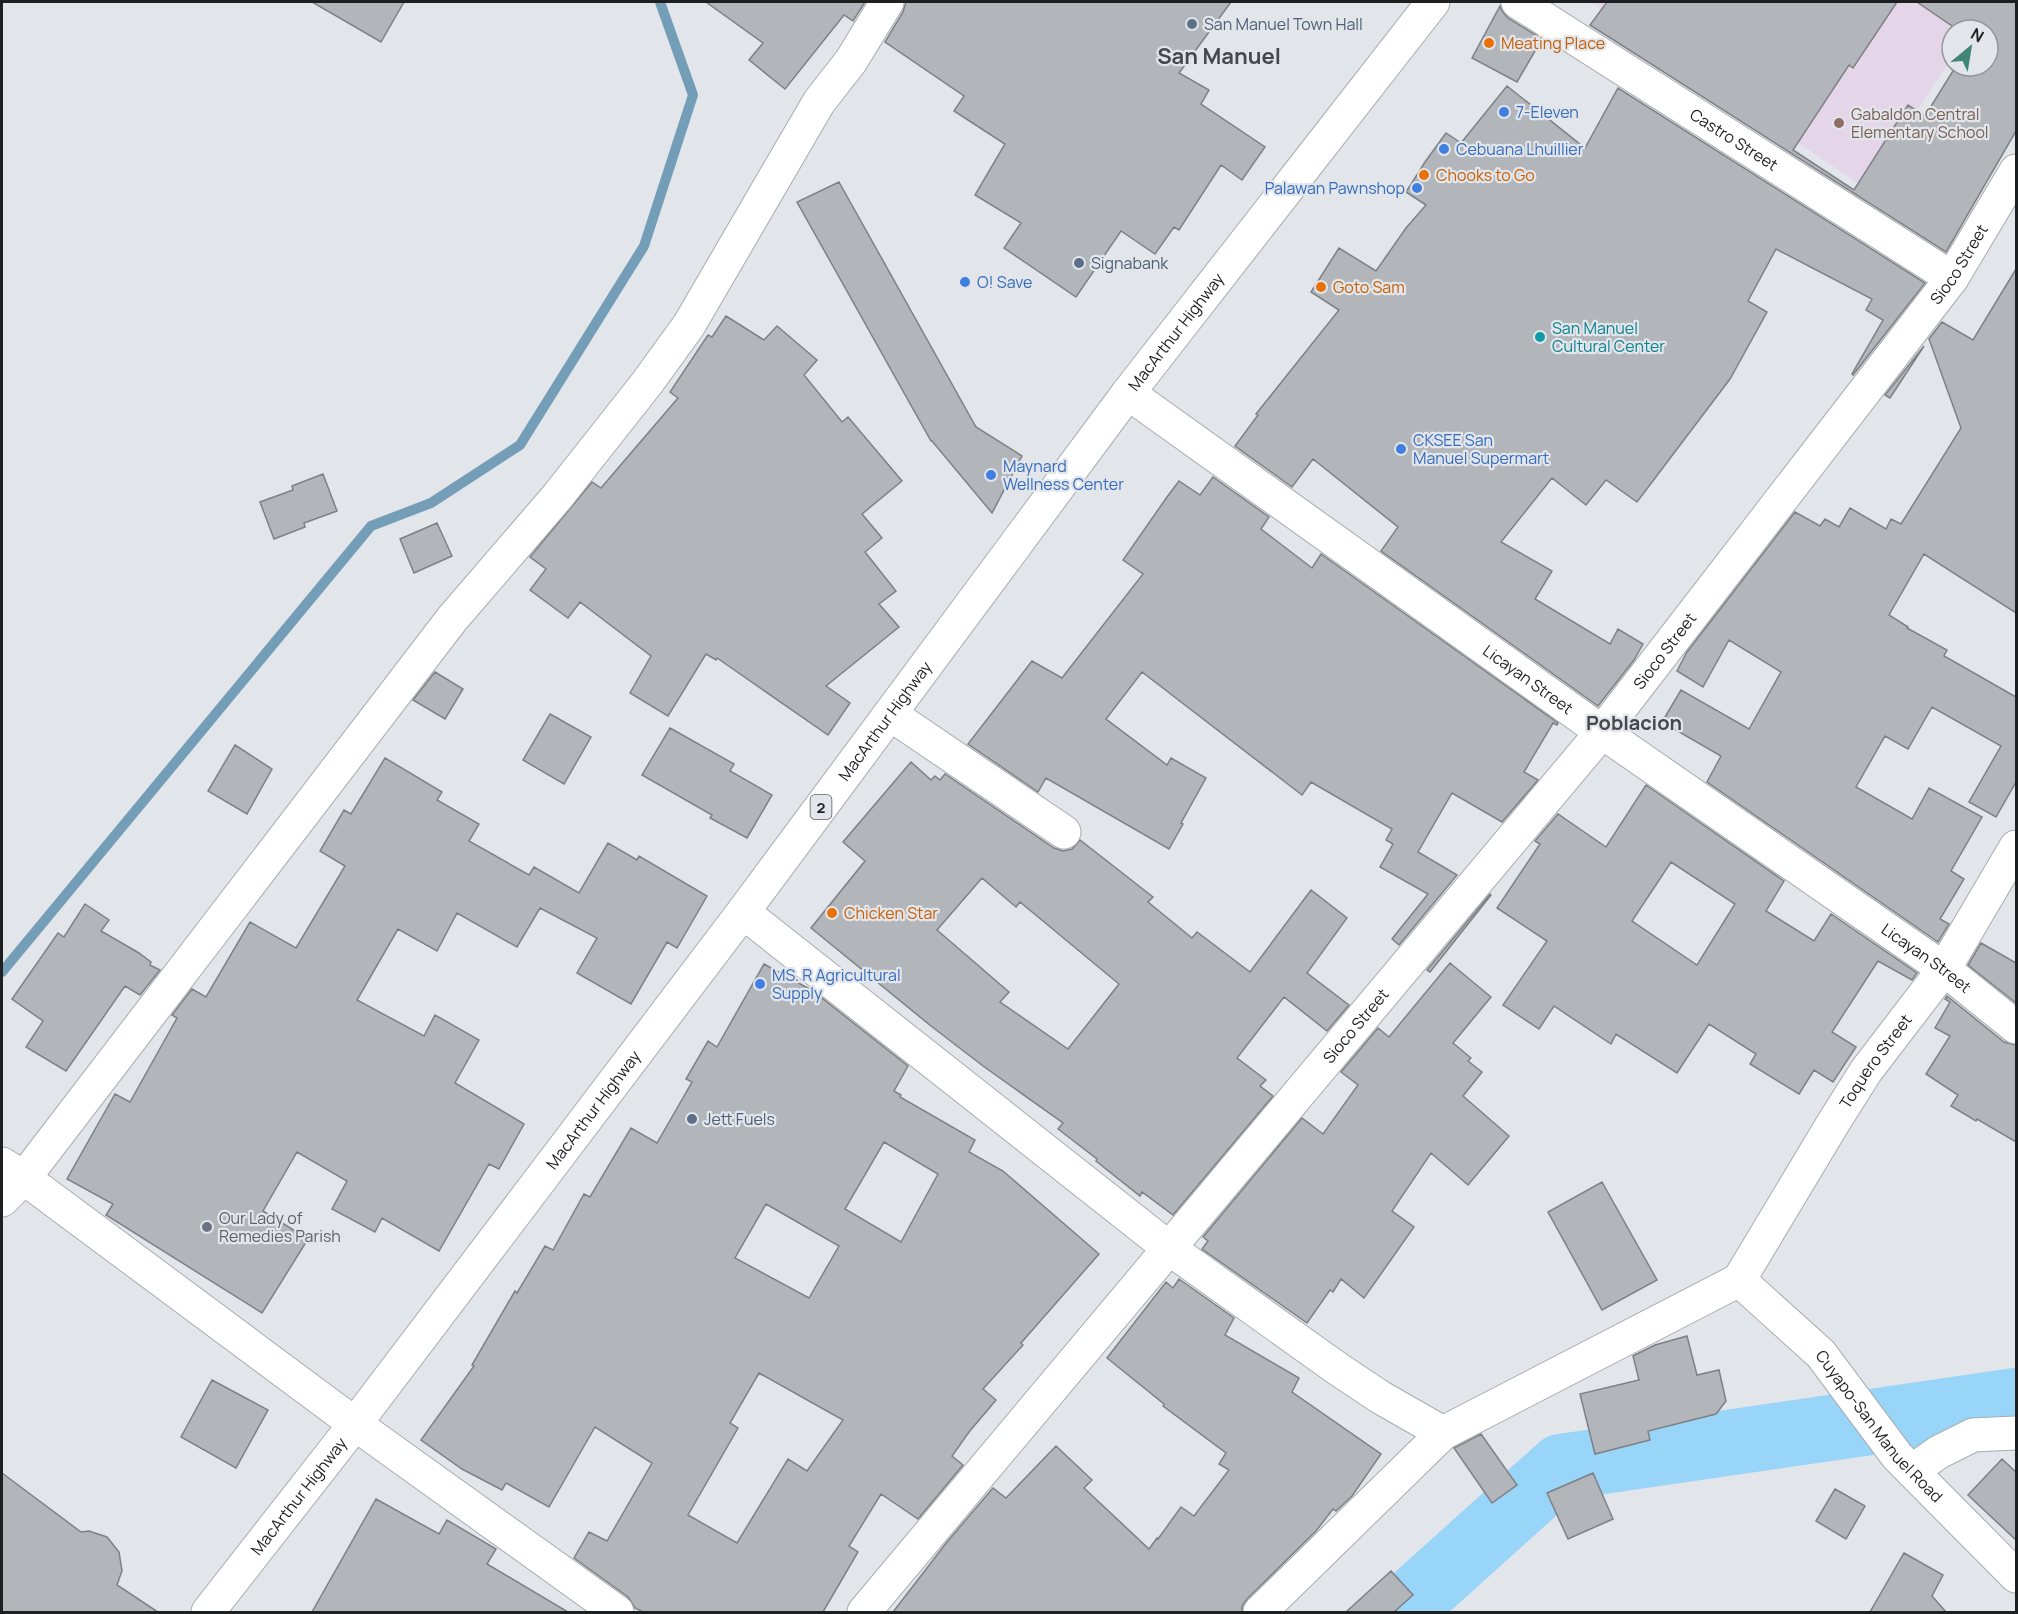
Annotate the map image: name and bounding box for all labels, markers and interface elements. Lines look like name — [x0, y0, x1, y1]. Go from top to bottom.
place label: San Manuel Town Hall — [1204, 13, 1363, 35]
marker: San Manuel Town Hall — [1185, 17, 1199, 31]
north arrow — [1940, 18, 2000, 78]
text: N — [1967, 23, 1988, 47]
place label: Meating Place — [1501, 32, 1605, 54]
marker: Meating Place — [1482, 36, 1496, 50]
district label: San Manuel — [1157, 41, 1281, 71]
place label: 7-Eleven — [1516, 101, 1579, 123]
street label: Castro Street — [1686, 103, 1782, 176]
place label: Gabaldon Central Elementary School — [1851, 103, 1989, 143]
marker: 7-Eleven — [1497, 105, 1511, 119]
marker: Gabaldon Central Elementary School — [1832, 116, 1846, 130]
place label: Cebuana Lhuillier — [1456, 138, 1584, 160]
marker: Cebuana Lhuillier — [1437, 142, 1451, 156]
place label: Chooks to Go — [1436, 164, 1535, 186]
marker: Chooks to Go — [1417, 168, 1431, 182]
place label: Palawan Pawnshop — [1265, 177, 1405, 199]
marker: Palawan Pawnshop — [1410, 181, 1424, 195]
street label: Sioco Street — [1925, 220, 1993, 309]
place label: Signabank — [1091, 252, 1169, 274]
marker: Signabank — [1072, 256, 1086, 270]
street label: MacArthur Highway — [1123, 268, 1229, 395]
place label: O! Save — [977, 271, 1032, 293]
marker: O! Save — [958, 275, 972, 289]
place label: Goto Sam — [1333, 276, 1405, 298]
marker: Goto Sam — [1314, 280, 1328, 294]
place label: San Manuel Cultural Center — [1552, 317, 1665, 357]
marker: San Manuel Cultural Center — [1533, 330, 1547, 344]
place label: CKSEE San Manuel Supermart — [1413, 429, 1549, 469]
marker: CKSEE San Manuel Supermart — [1394, 442, 1408, 456]
place label: Maynard Wellness Center — [1003, 455, 1124, 495]
marker: Maynard Wellness Center — [984, 468, 998, 482]
street label: Sioco Street — [1628, 608, 1701, 694]
street label: Licayan Street — [1479, 639, 1578, 719]
street label: MacArthur Highway — [833, 656, 937, 785]
district label: Poblacion — [1586, 709, 1682, 736]
road number: 2 — [810, 795, 832, 819]
place label: Chicken Star — [844, 902, 938, 924]
marker: Chicken Star — [825, 906, 839, 920]
street label: Licayan Street — [1877, 918, 1976, 998]
place label: MS. R Agricultural Supply — [772, 964, 901, 1004]
marker: MS. R Agricultural Supply — [753, 977, 767, 991]
street label: Sioco Street — [1318, 984, 1393, 1068]
street label: Toquero Street — [1834, 1009, 1917, 1113]
street label: MacArthur Highway — [541, 1045, 646, 1174]
place label: Jett Fuels — [704, 1108, 775, 1130]
marker: Jett Fuels — [685, 1112, 699, 1126]
place label: Our Lady of Remedies Parish — [219, 1207, 341, 1247]
marker: Our Lady of Remedies Parish — [200, 1220, 214, 1234]
street label: Cuyapo-San Manuel Road — [1811, 1345, 1948, 1507]
street label: MacArthur Highway — [246, 1432, 352, 1560]

